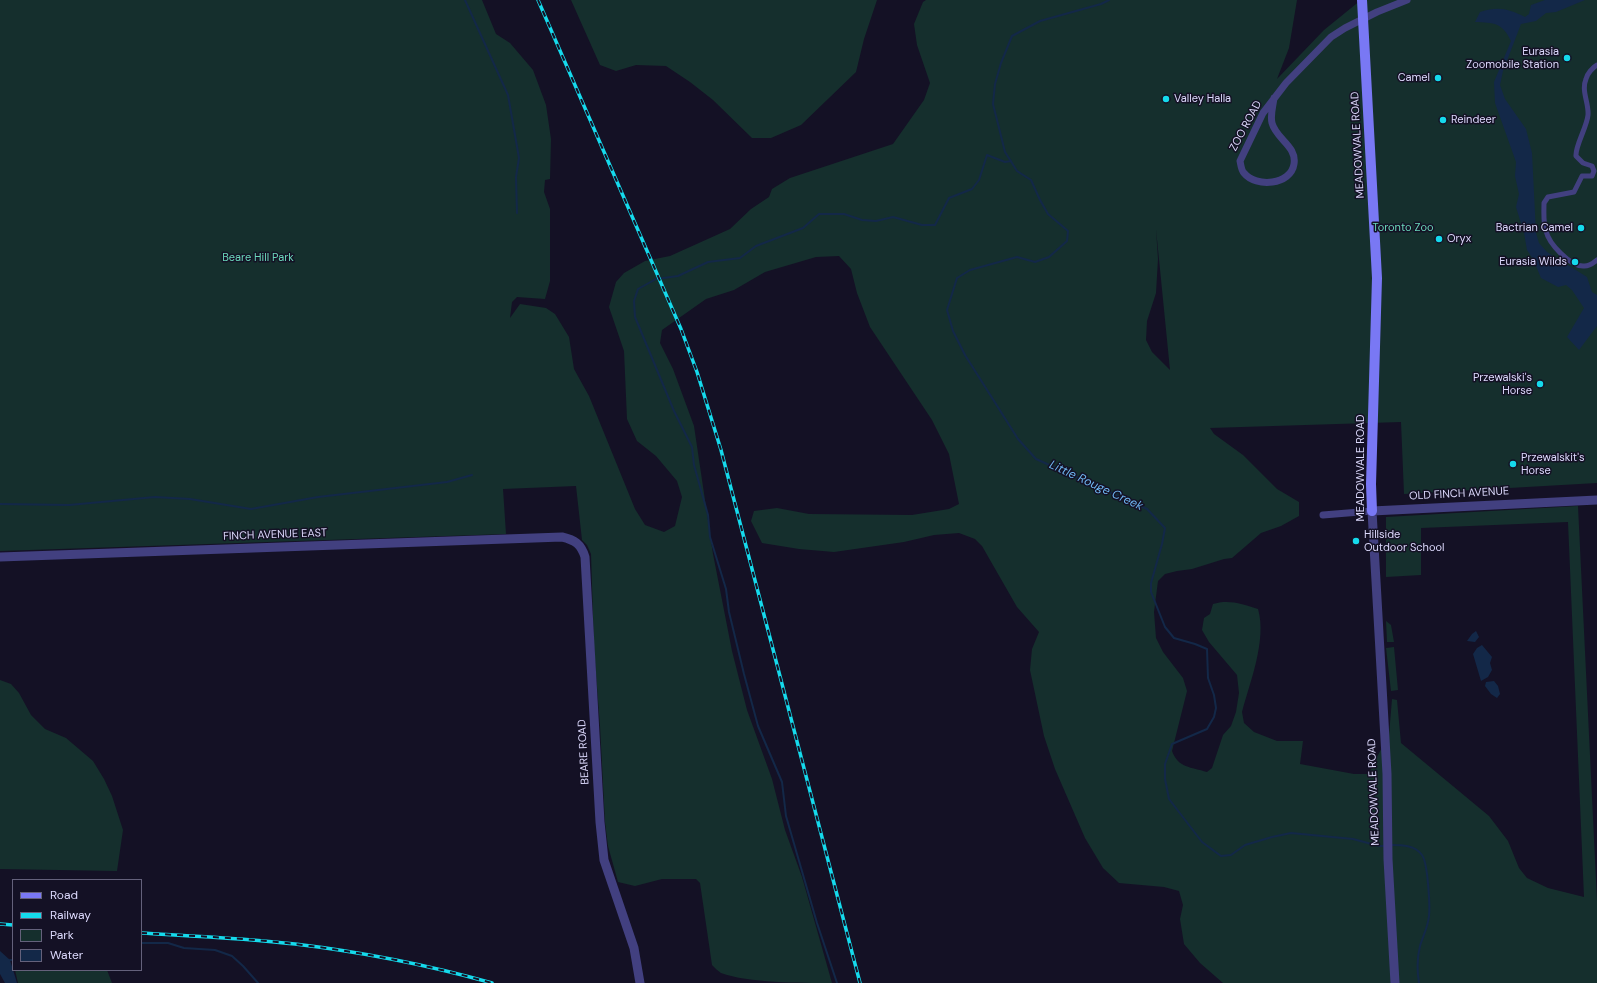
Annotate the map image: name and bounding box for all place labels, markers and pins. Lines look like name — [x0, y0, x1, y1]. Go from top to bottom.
place label: Eurasia Zoomobile Station — [1466, 45, 1559, 71]
marker: Eurasia Zoomobile Station — [1562, 53, 1572, 63]
place label: Camel — [1398, 71, 1430, 85]
marker: Camel — [1433, 73, 1443, 83]
place label: Valley Halla — [1174, 92, 1231, 106]
marker: Valley Halla — [1161, 94, 1171, 104]
place label: Reindeer — [1451, 113, 1496, 127]
marker: Reindeer — [1438, 115, 1448, 125]
place label: Bactrian Camel — [1496, 221, 1573, 235]
marker: Bactrian Camel — [1576, 223, 1586, 233]
place label: Oryx — [1447, 232, 1471, 246]
marker: Oryx — [1434, 234, 1444, 244]
place label: Eurasia Wilds — [1499, 255, 1567, 269]
marker: Eurasia Wilds — [1570, 257, 1580, 267]
place label: Przewalski's Horse — [1473, 371, 1532, 397]
marker: Przewalski's Horse — [1535, 379, 1545, 389]
place label: Przewalskit's Horse — [1521, 451, 1584, 477]
marker: Przewalskit's Horse — [1508, 459, 1518, 469]
place label: Hillside Outdoor School — [1364, 528, 1444, 554]
marker: Hillside Outdoor School — [1351, 536, 1361, 546]

